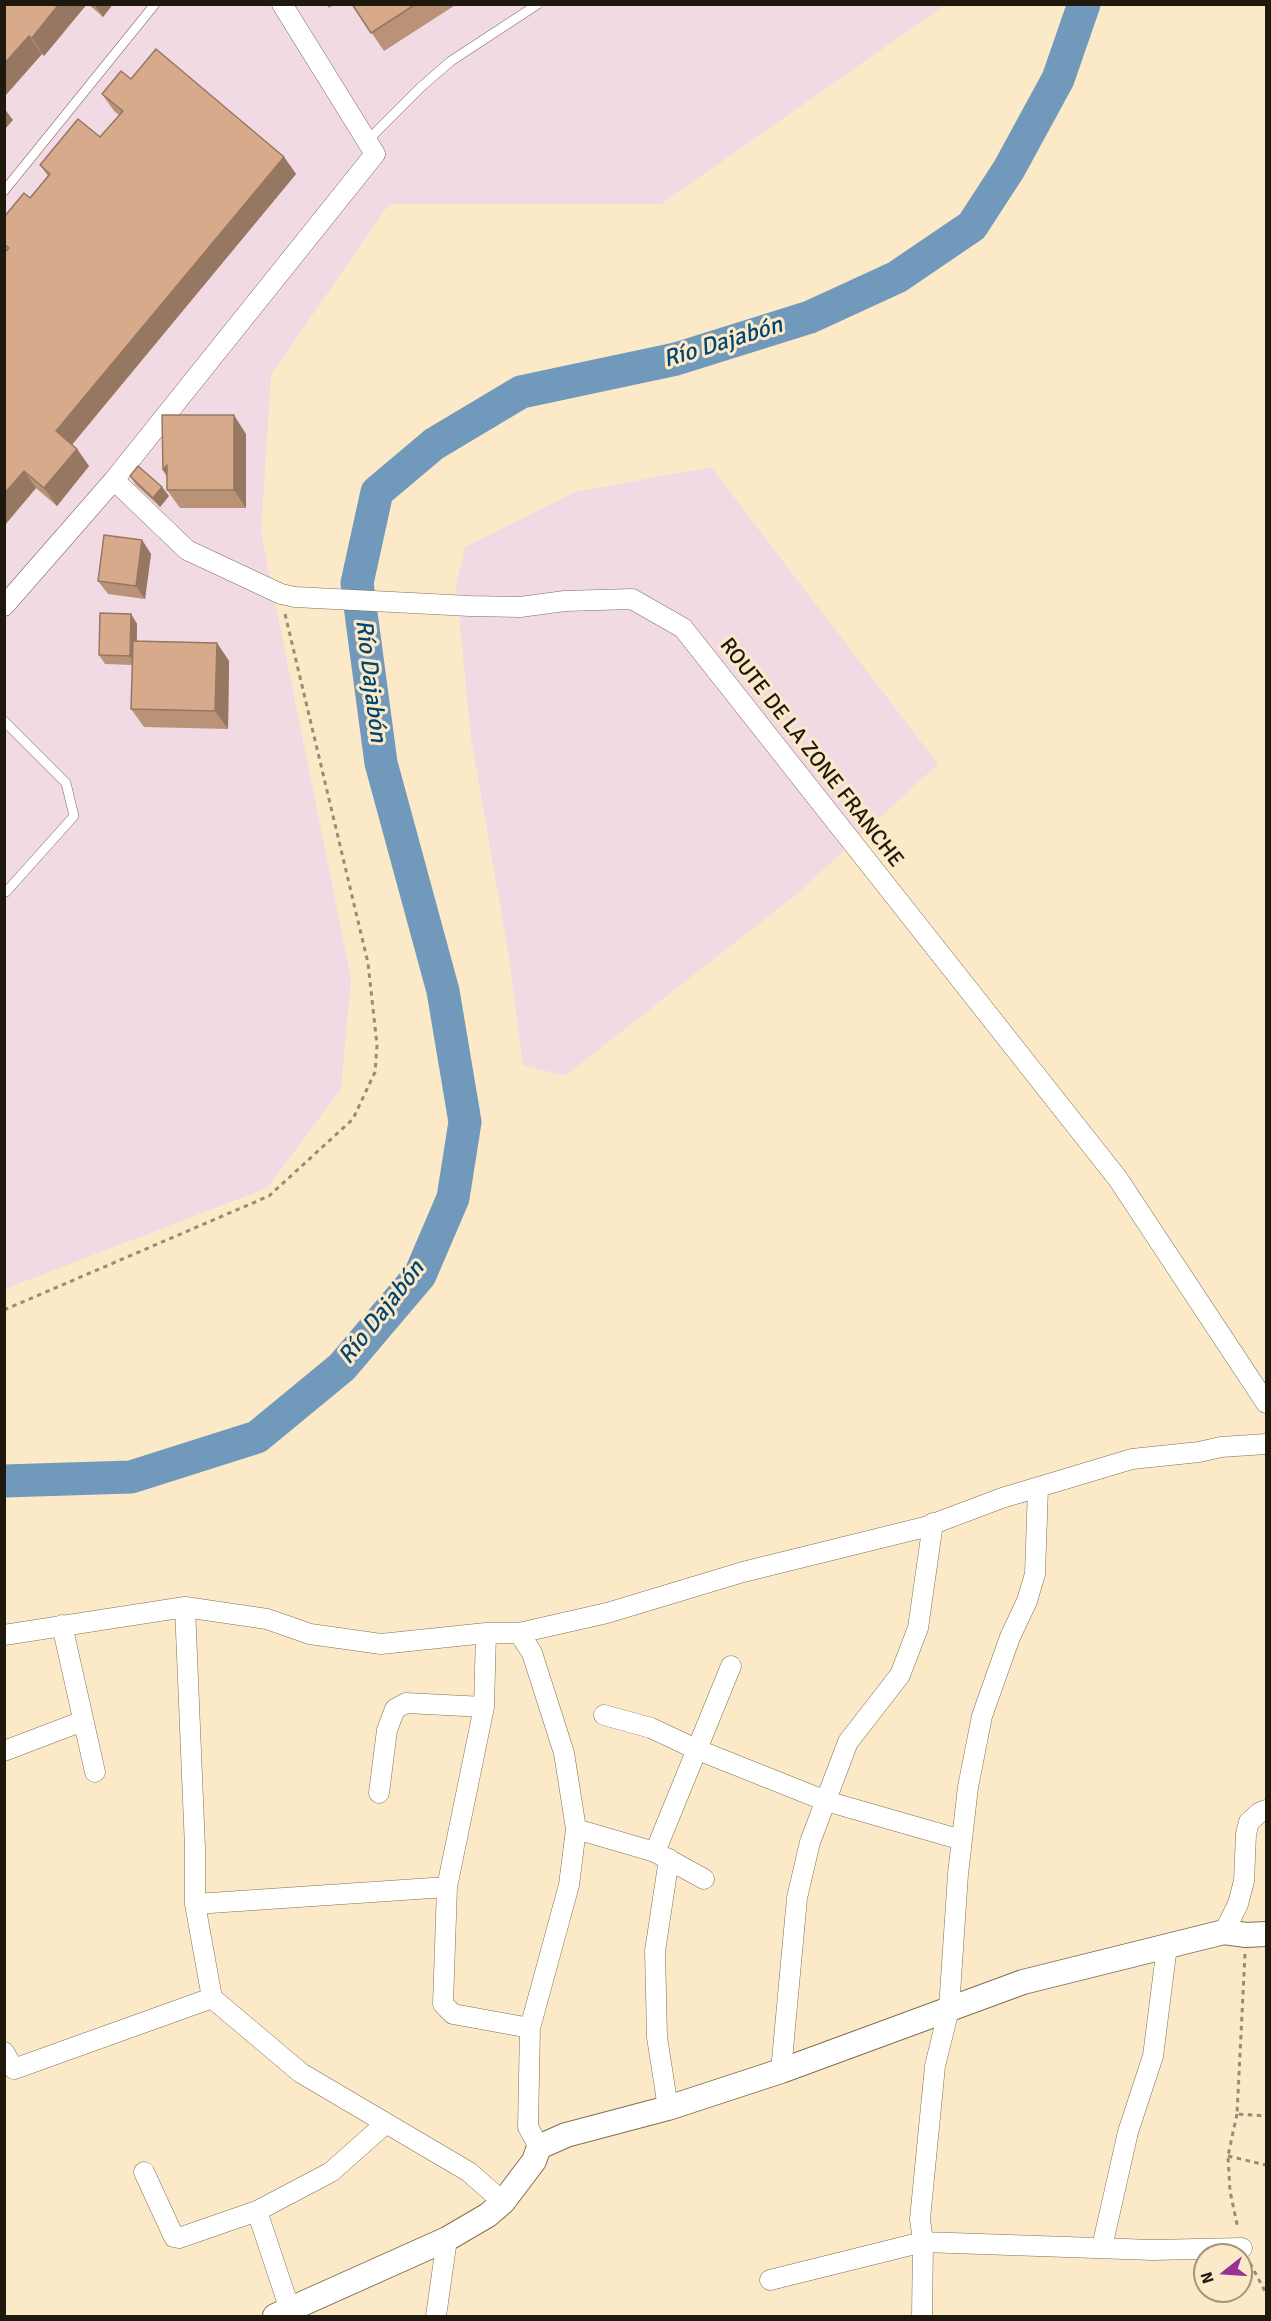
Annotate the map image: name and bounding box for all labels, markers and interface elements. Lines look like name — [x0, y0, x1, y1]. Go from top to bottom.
water label: Río Dajabón — [660, 311, 786, 375]
water label: Río Dajabón — [348, 618, 392, 744]
street label: ROUTE DE LA ZONE FRANCHE — [713, 633, 909, 873]
water label: Río Dajabón — [333, 1256, 431, 1370]
north arrow — [1193, 2243, 1253, 2303]
text: N — [1197, 2269, 1219, 2286]

